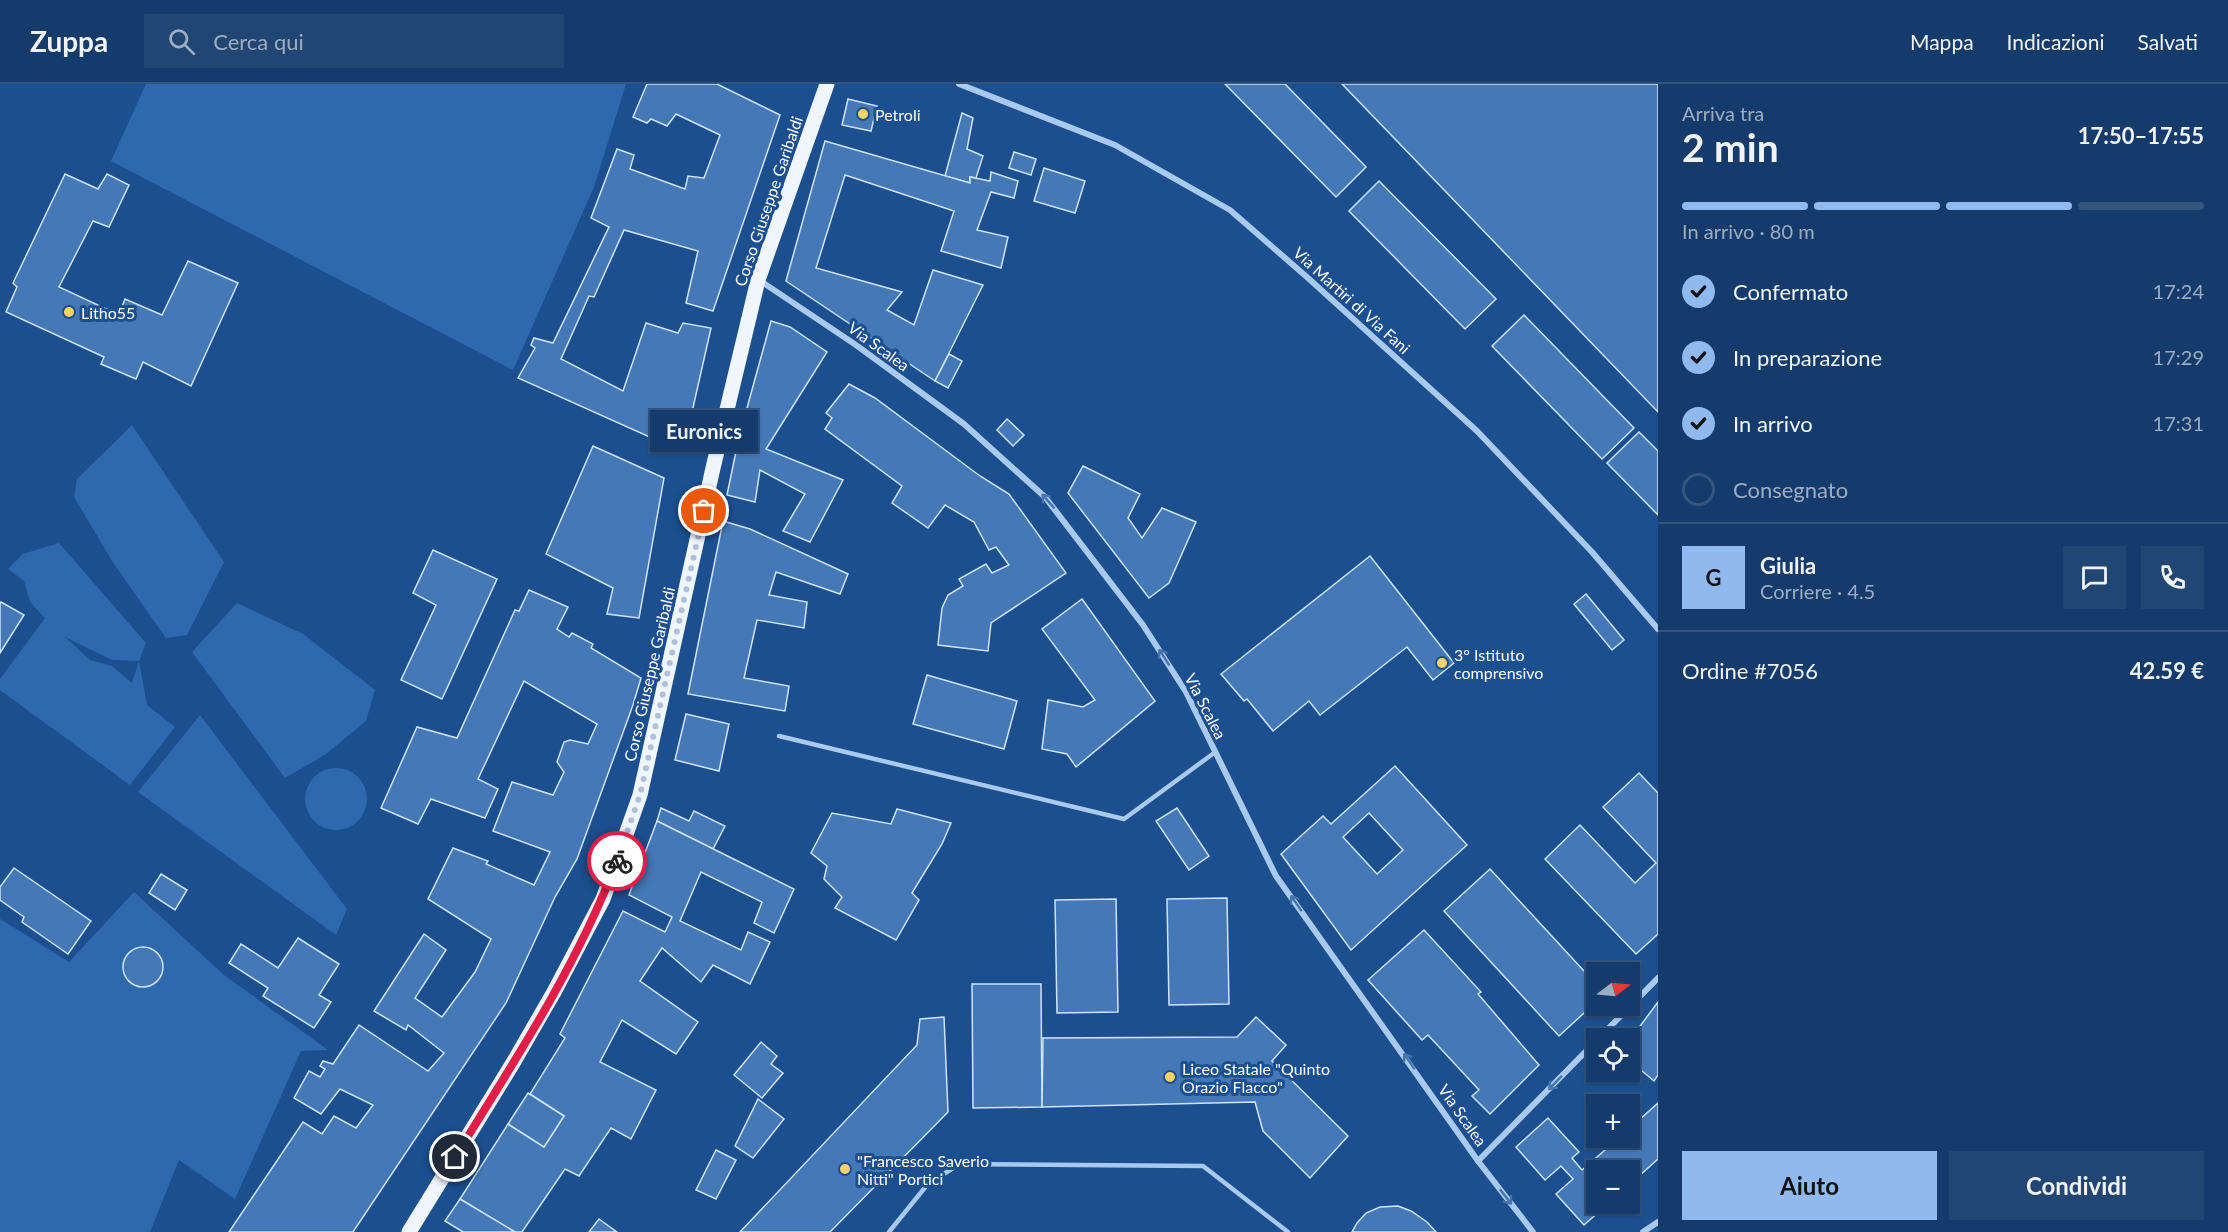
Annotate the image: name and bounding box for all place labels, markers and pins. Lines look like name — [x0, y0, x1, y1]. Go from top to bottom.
place label: Petroli — [875, 105, 921, 124]
marker: Petroli — [856, 107, 870, 121]
place label: Litho55 — [81, 303, 135, 322]
marker: Litho55 — [62, 305, 76, 319]
callout: Euronics — [650, 409, 758, 451]
pin — [678, 485, 729, 536]
place label: 3° Istituto comprensivo — [1454, 645, 1543, 682]
marker: 3° Istituto comprensivo — [1435, 656, 1449, 670]
place label: Liceo Statale "Quinto Orazio Flacco" — [1182, 1059, 1330, 1096]
marker: Liceo Statale "Quinto Orazio Flacco" — [1163, 1070, 1177, 1084]
pin — [429, 1131, 480, 1182]
place label: "Francesco Saverio Nitti" Portici — [857, 1151, 989, 1188]
marker: "Francesco Saverio Nitti" Portici — [838, 1162, 852, 1176]

